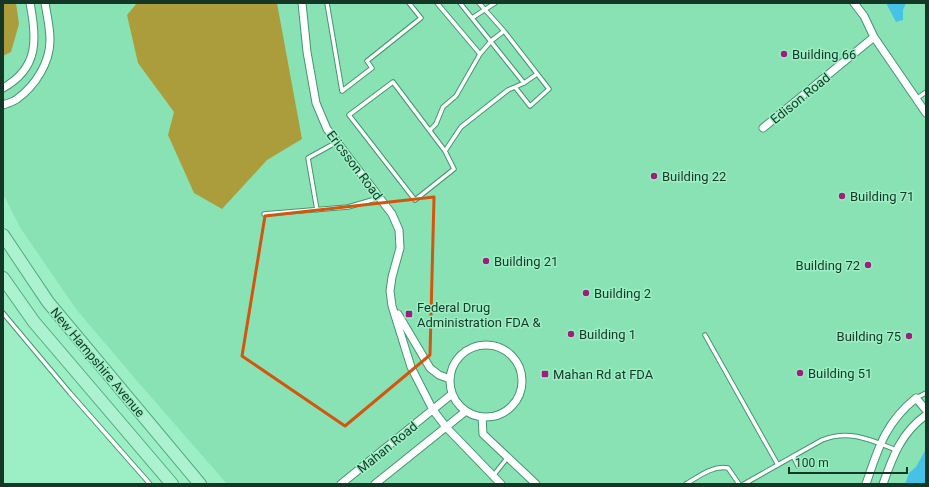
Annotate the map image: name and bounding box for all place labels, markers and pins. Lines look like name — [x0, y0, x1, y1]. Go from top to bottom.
place label: Building 66 — [792, 47, 856, 62]
marker: Building 66 — [779, 49, 789, 59]
place label: Building 22 — [662, 169, 726, 184]
marker: Building 22 — [649, 171, 659, 181]
place label: Building 71 — [850, 189, 914, 204]
marker: Building 71 — [837, 191, 847, 201]
place label: Building 21 — [494, 254, 558, 269]
marker: Building 21 — [481, 256, 491, 266]
place label: Building 72 — [796, 258, 860, 273]
marker: Building 72 — [863, 260, 873, 270]
place label: Building 2 — [594, 286, 651, 301]
marker: Building 2 — [581, 288, 591, 298]
place label: Federal Drug Administration FDA & — [417, 300, 541, 330]
marker: Federal Drug Administration FDA & — [404, 309, 414, 319]
place label: Building 1 — [579, 327, 636, 342]
marker: Building 1 — [566, 329, 576, 339]
place label: Building 75 — [837, 329, 901, 344]
marker: Building 75 — [904, 331, 914, 341]
place label: Building 51 — [808, 366, 872, 381]
place label: Mahan Rd at FDA — [553, 367, 654, 382]
marker: Building 51 — [795, 368, 805, 378]
marker: Mahan Rd at FDA — [540, 369, 550, 379]

